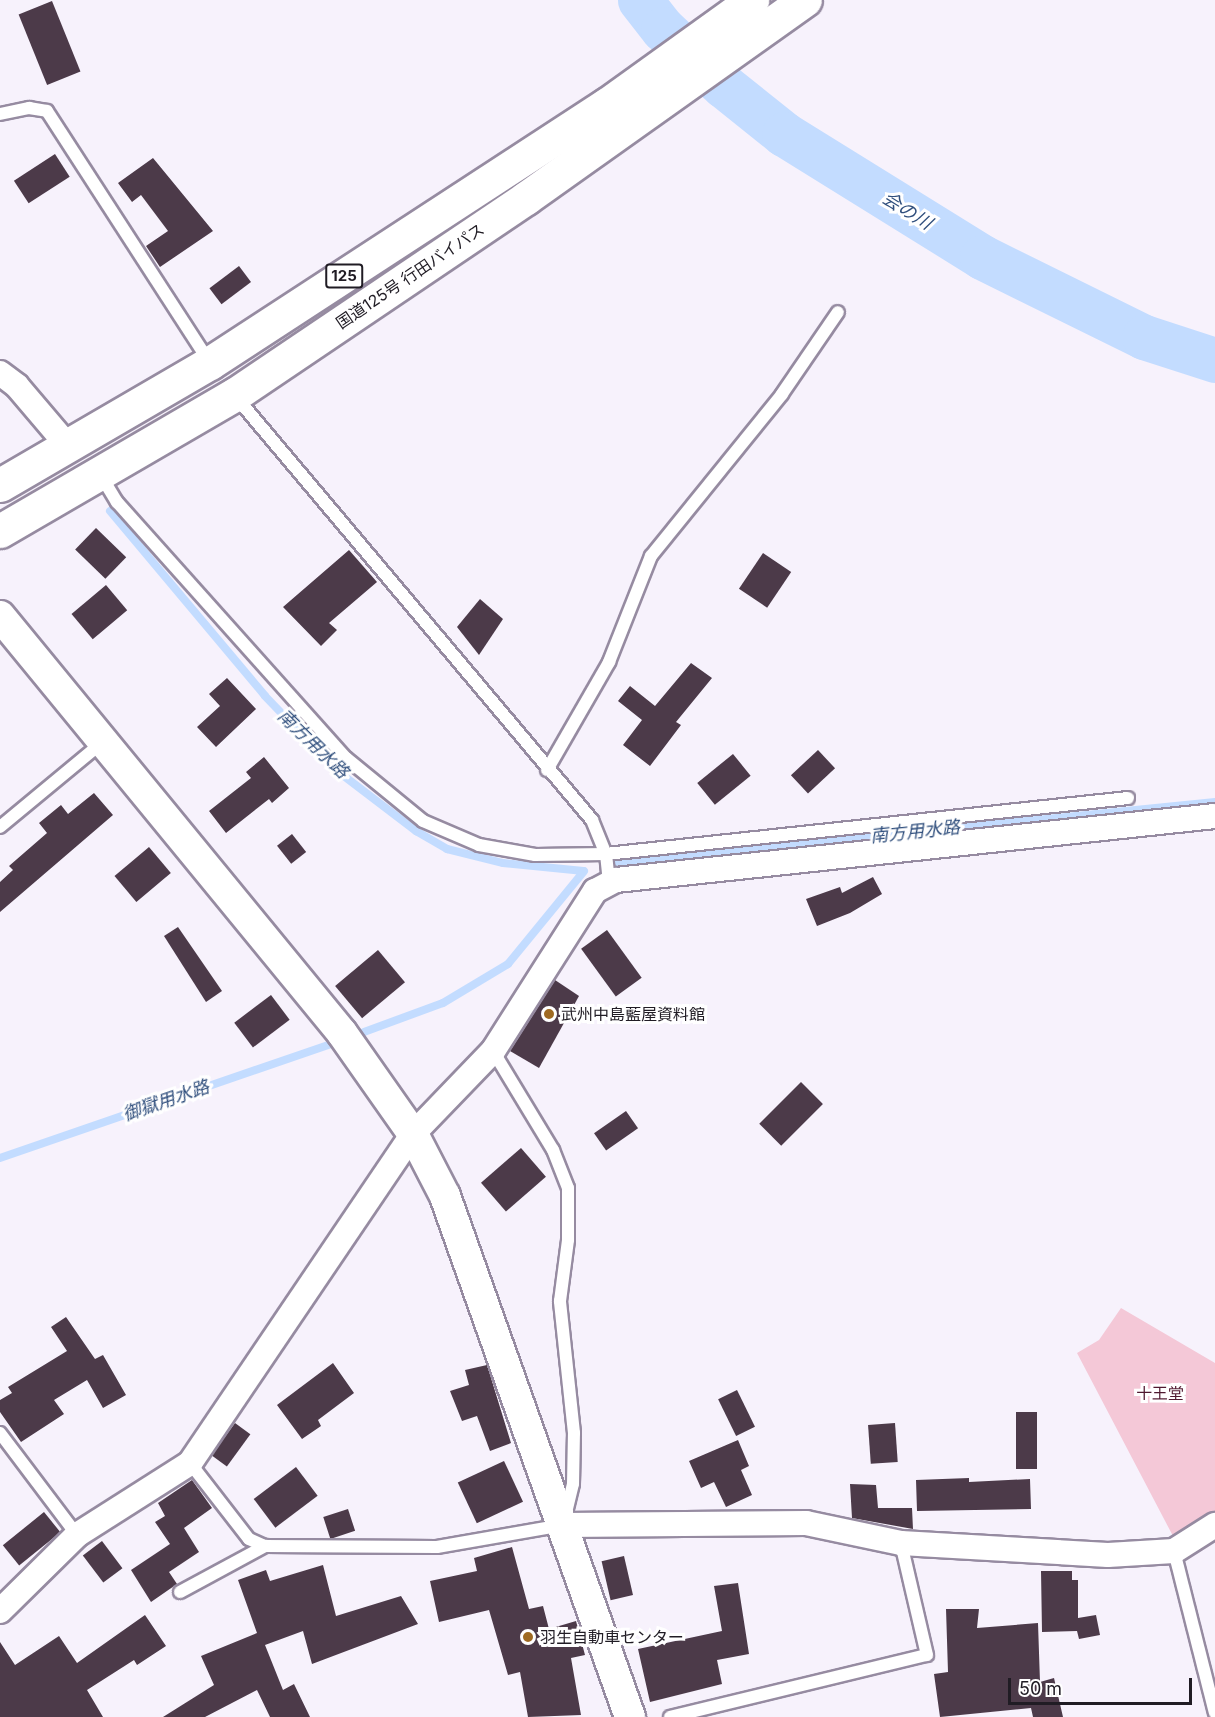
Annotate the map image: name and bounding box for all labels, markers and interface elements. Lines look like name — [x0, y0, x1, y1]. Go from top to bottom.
water label: 会の川 — [878, 188, 936, 234]
street label: 国道125号 行田バイパス — [332, 219, 488, 333]
road number: 125 — [324, 264, 364, 288]
water label: 南方用水路 — [273, 705, 353, 783]
water label: 南方用水路 — [869, 817, 961, 847]
place label: 武州中島藍屋資料館 — [561, 1004, 705, 1024]
marker: 武州中島藍屋資料館 — [542, 1007, 556, 1021]
water label: 御獄用水路 — [120, 1076, 212, 1126]
park label: 十王堂 — [1136, 1383, 1184, 1403]
place label: 羽生自動車センター — [540, 1627, 684, 1647]
marker: 羽生自動車センター — [521, 1630, 535, 1644]
scale bar — [1011, 1666, 1196, 1704]
text: 50 m — [1019, 1678, 1062, 1699]

